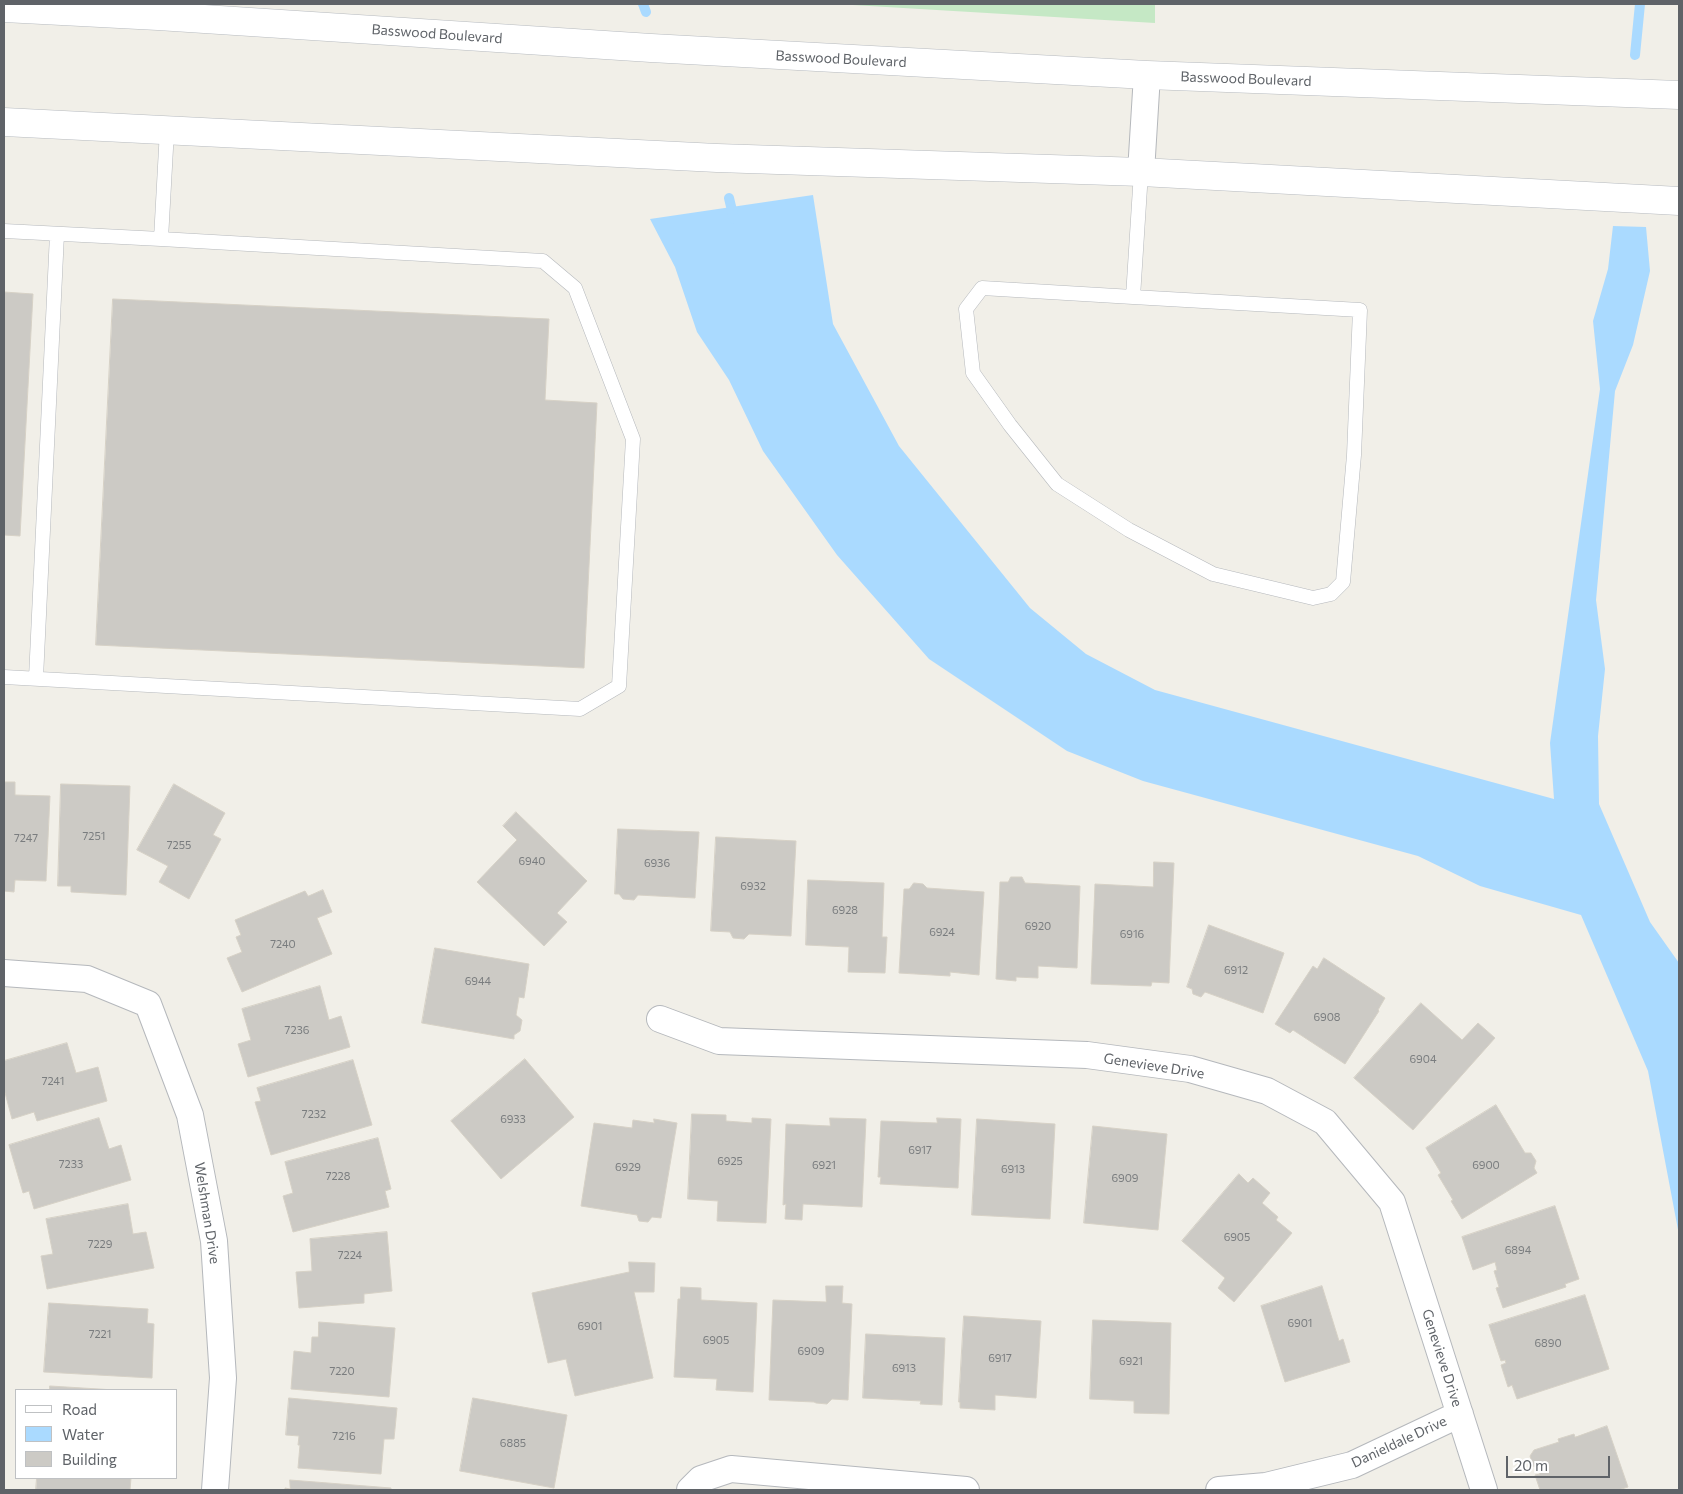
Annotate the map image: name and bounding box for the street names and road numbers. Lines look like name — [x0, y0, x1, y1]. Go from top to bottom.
street label: Basswood Boulevard — [371, 21, 503, 47]
street label: Basswood Boulevard — [775, 47, 907, 71]
street label: Basswood Boulevard — [1180, 68, 1312, 90]
street label: Genevieve Drive — [1102, 1050, 1206, 1082]
street label: Welshman Drive — [191, 1161, 223, 1265]
street label: Genevieve Drive — [1418, 1307, 1466, 1409]
street label: Danieldale Drive — [1349, 1413, 1449, 1471]

